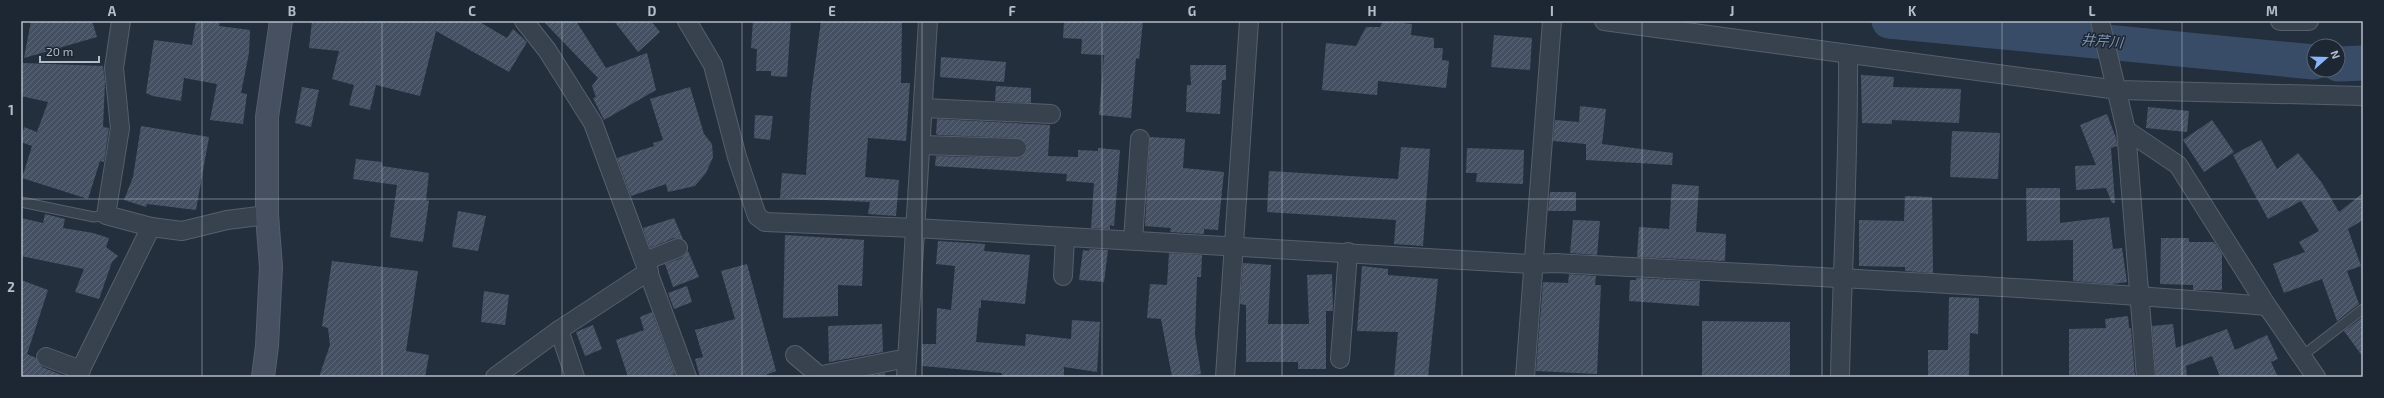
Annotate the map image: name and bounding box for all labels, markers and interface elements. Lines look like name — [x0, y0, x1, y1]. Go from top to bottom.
text: A — [108, 3, 117, 19]
text: B — [288, 3, 296, 19]
text: C — [468, 3, 476, 19]
text: D — [648, 3, 657, 19]
text: E — [828, 3, 836, 19]
text: F — [1008, 3, 1016, 19]
text: G — [1188, 3, 1196, 19]
text: H — [1368, 3, 1377, 19]
text: I — [1550, 3, 1554, 19]
text: J — [1730, 3, 1734, 19]
text: K — [1908, 3, 1917, 19]
text: L — [2089, 3, 2096, 19]
text: M — [2266, 3, 2278, 19]
water label: 井芹川 — [2080, 30, 2126, 51]
scale bar — [40, 38, 99, 64]
north arrow — [2306, 38, 2346, 78]
text: 20 m — [46, 44, 73, 58]
text: N — [2328, 48, 2343, 60]
text: 1 — [8, 102, 14, 118]
text: 2 — [7, 279, 15, 295]

